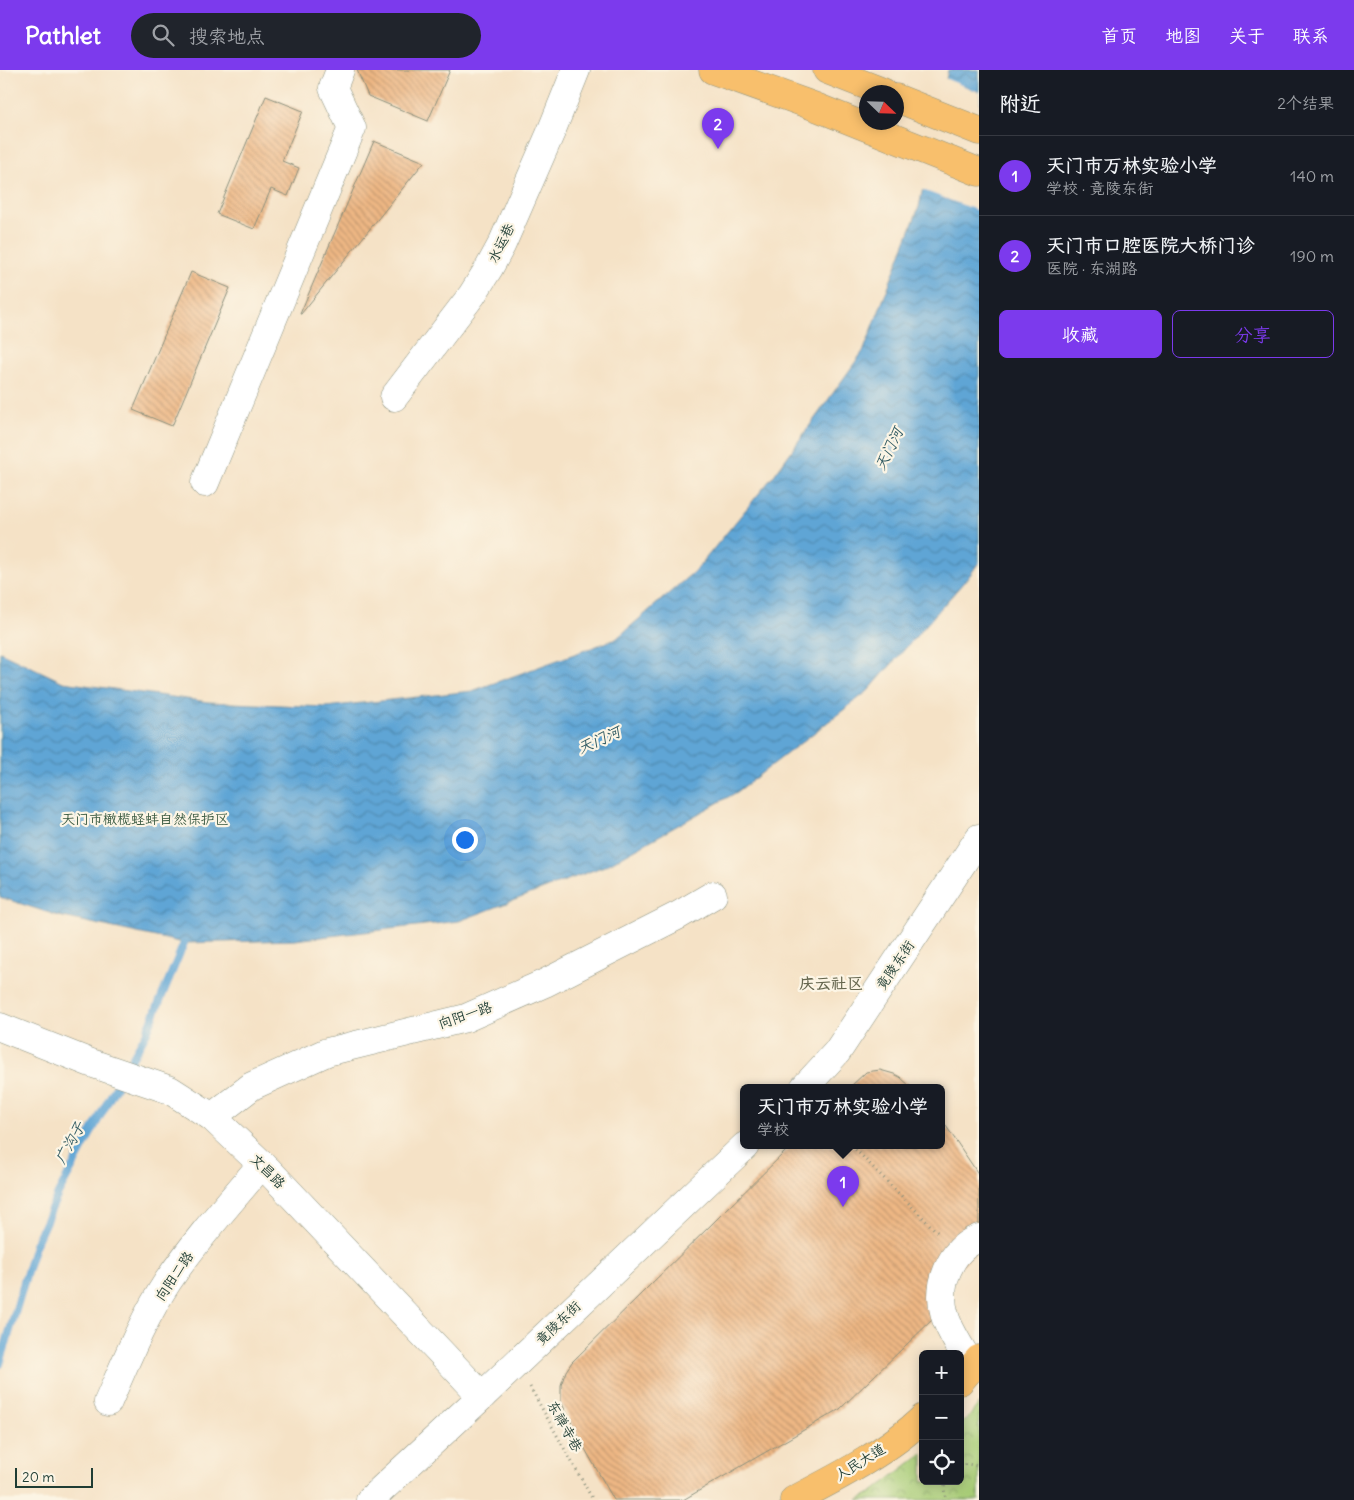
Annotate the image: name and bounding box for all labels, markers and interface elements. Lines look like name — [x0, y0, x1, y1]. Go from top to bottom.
search box — [131, 13, 481, 58]
text: Pathlet — [25, 20, 101, 50]
icon: search — [149, 21, 177, 49]
text: 搜索地点 — [189, 24, 265, 48]
text: 首页 — [1101, 24, 1137, 47]
text: 地图 — [1165, 24, 1201, 47]
text: 关于 — [1229, 24, 1265, 47]
text: 联系 — [1293, 24, 1329, 47]
north arrow — [859, 85, 904, 130]
text: 附近 — [999, 90, 1041, 117]
text: 2个结果 — [1277, 93, 1334, 113]
pin: 2 — [702, 108, 734, 149]
text: 天门市万林实验小学 — [1046, 153, 1217, 177]
text: 1 — [1012, 166, 1018, 186]
text: 140 m — [1290, 166, 1334, 186]
text: 学校 · 竟陵东街 — [1046, 178, 1153, 198]
street label: 水运巷 — [484, 219, 519, 266]
text: 天门市口腔医院大桥门诊 — [1046, 233, 1255, 257]
text: 2 — [1011, 246, 1019, 266]
text: 190 m — [1290, 246, 1334, 266]
text: 医院 · 东湖路 — [1046, 258, 1137, 278]
button: 收藏 — [999, 310, 1162, 358]
button: 分享 — [1172, 310, 1334, 358]
water label: 天门河 — [870, 422, 908, 473]
water label: 天门河 — [574, 720, 626, 757]
park label: 天门市橄榄蛏蚌自然保护区 — [61, 810, 229, 828]
your location — [452, 827, 478, 853]
street label: 竟陵东街 — [872, 937, 918, 993]
district label: 庆云社区 — [799, 973, 863, 993]
street label: 向阳一路 — [436, 997, 494, 1033]
popup — [740, 1084, 945, 1149]
text: 天门市万林实验小学 — [757, 1094, 928, 1118]
water label: 广沟子 — [50, 1118, 89, 1167]
text: 学校 — [757, 1119, 789, 1139]
street label: 文昌路 — [247, 1150, 289, 1192]
pin: 1 — [827, 1166, 859, 1207]
street label: 向阳二路 — [151, 1248, 197, 1304]
street label: 竟陵东街 — [532, 1297, 584, 1349]
map controls — [919, 1350, 964, 1485]
button: + — [919, 1350, 964, 1395]
button: − — [919, 1395, 964, 1440]
street label: 东禅寺巷 — [544, 1397, 587, 1456]
street label: 人民大道 — [831, 1440, 889, 1484]
button: locate — [919, 1440, 964, 1485]
scale bar — [15, 1465, 92, 1488]
text: 20 m — [22, 1468, 55, 1486]

